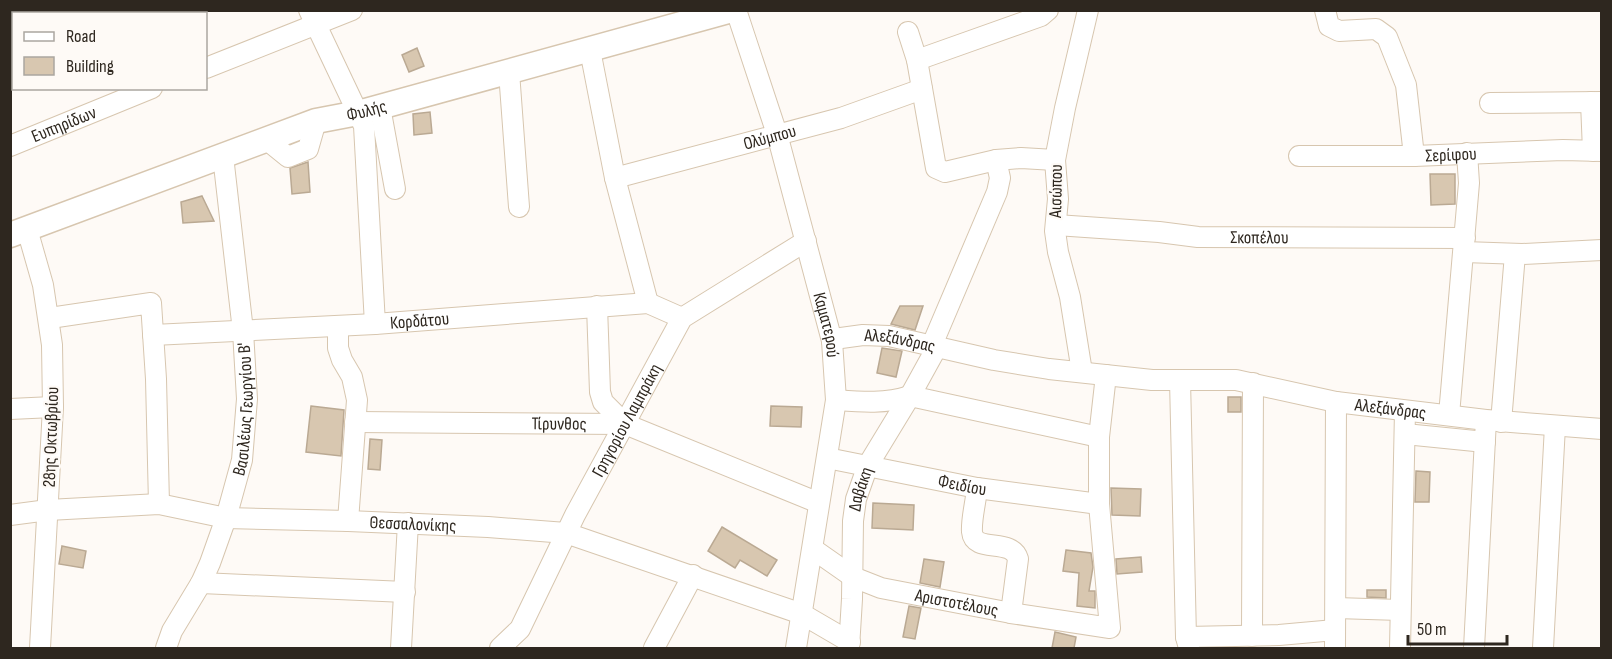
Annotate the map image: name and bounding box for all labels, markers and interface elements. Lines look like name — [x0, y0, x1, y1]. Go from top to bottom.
legend — [12, 12, 207, 90]
text: Road — [66, 26, 96, 47]
text: Building — [66, 56, 114, 77]
street label: Φυλής — [345, 95, 389, 125]
street label: Ευπηρίδων — [28, 101, 99, 147]
street label: Ολύμπου — [741, 120, 798, 154]
street label: Σερίφου — [1425, 143, 1477, 166]
street label: Αισώπου — [1045, 164, 1067, 219]
street label: Σκοπέλου — [1230, 227, 1289, 248]
street label: Καματερού — [809, 290, 844, 358]
street label: Κορδάτου — [389, 308, 450, 333]
street label: Αλεξάνδρας — [863, 325, 937, 357]
street label: Βασιλέως Γεωργίου Β' — [228, 342, 258, 478]
street label: Γρηγορίου Λαμπράκη — [587, 360, 666, 481]
street label: 28ης Οκτωβρίου — [39, 386, 63, 488]
street label: Αλεξάνδρας — [1353, 394, 1427, 423]
street label: Τίρυνθος — [531, 413, 587, 434]
street label: Δαβάκη — [844, 464, 877, 512]
street label: Φειδίου — [936, 470, 988, 500]
street label: Θεσσαλονίκης — [369, 511, 457, 536]
street label: Αριστοτέλους — [912, 584, 1000, 621]
scale bar — [1408, 608, 1507, 646]
text: 50 m — [1417, 619, 1447, 640]

